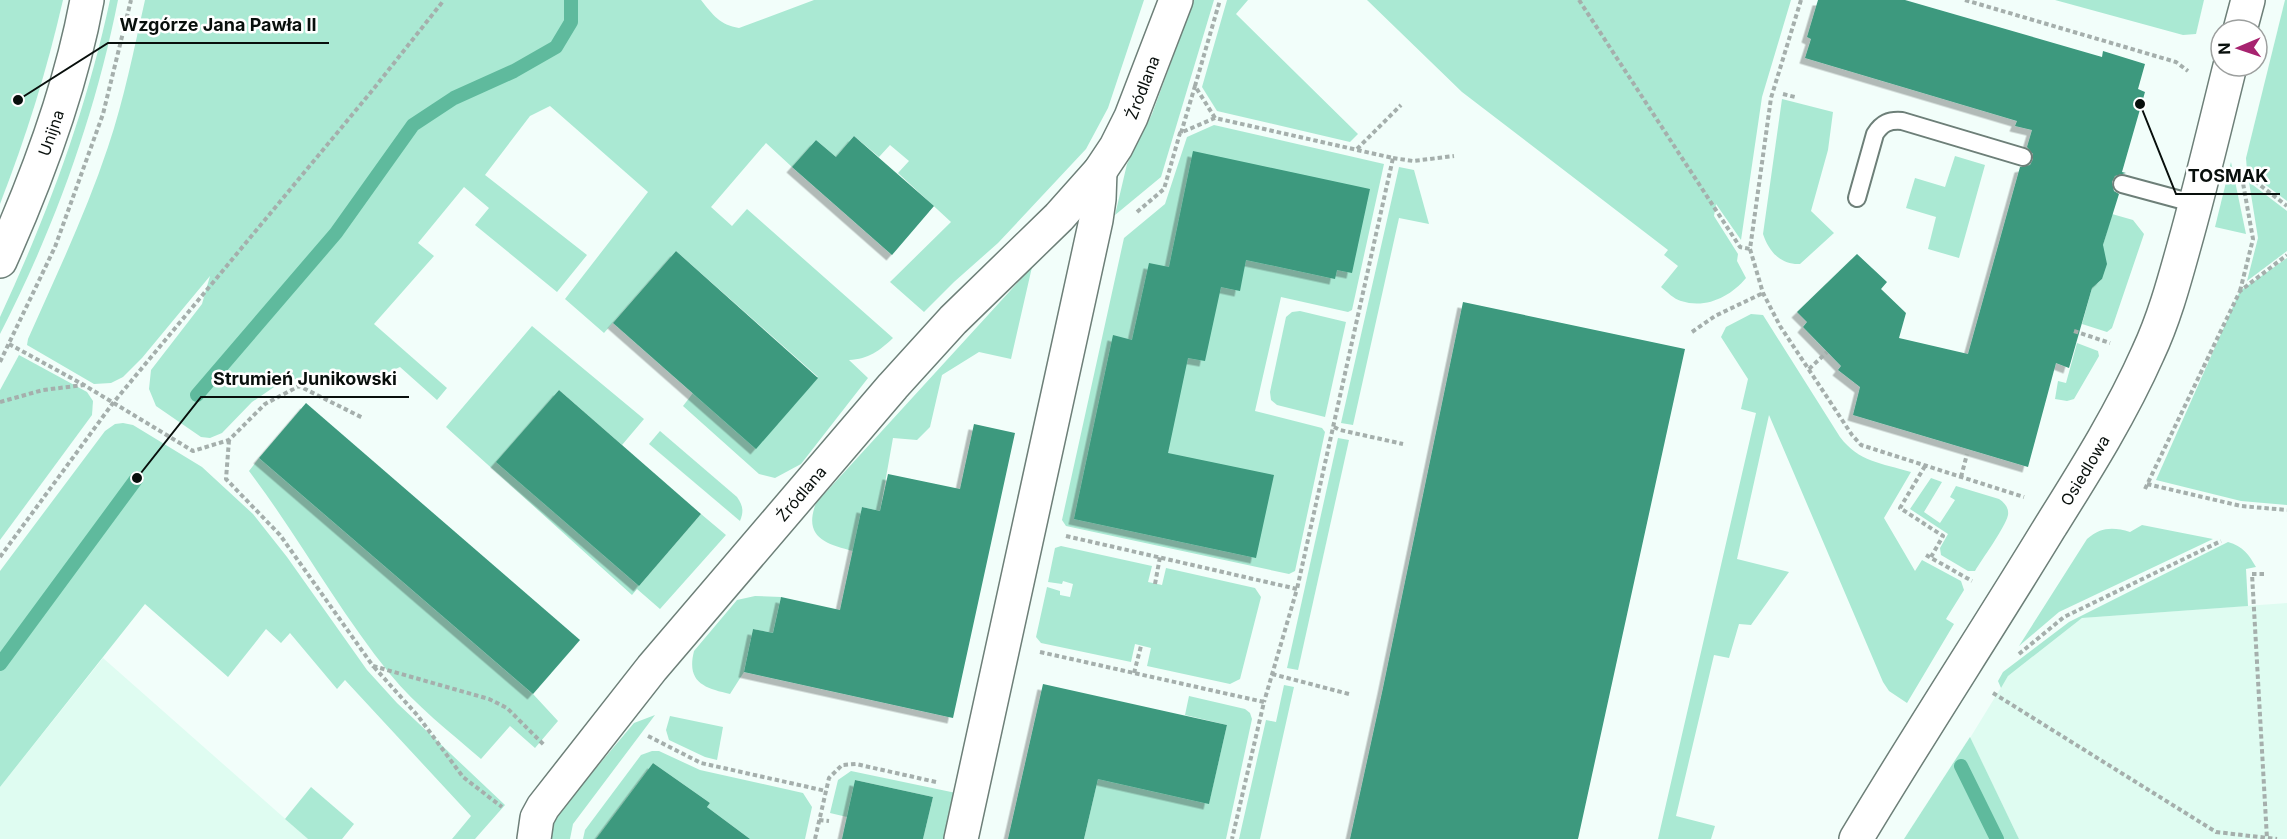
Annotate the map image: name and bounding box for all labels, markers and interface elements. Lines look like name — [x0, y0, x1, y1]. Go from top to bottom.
callout: Wzgórze Jana Pawła II — [108, 7, 329, 43]
text: Wzgórze Jana Pawła II — [119, 14, 317, 35]
north arrow — [2209, 18, 2269, 78]
text: N — [2214, 42, 2234, 55]
street label: Źródlana — [1121, 53, 1164, 122]
street label: Unijna — [34, 107, 68, 159]
callout: TOSMAK — [2176, 158, 2280, 194]
text: TOSMAK — [2188, 165, 2268, 186]
callout: Strumień Junikowski — [201, 361, 409, 397]
text: Strumień Junikowski — [213, 368, 397, 389]
street label: Osiedlowa — [2056, 431, 2114, 509]
street label: Źródlana — [772, 462, 830, 525]

